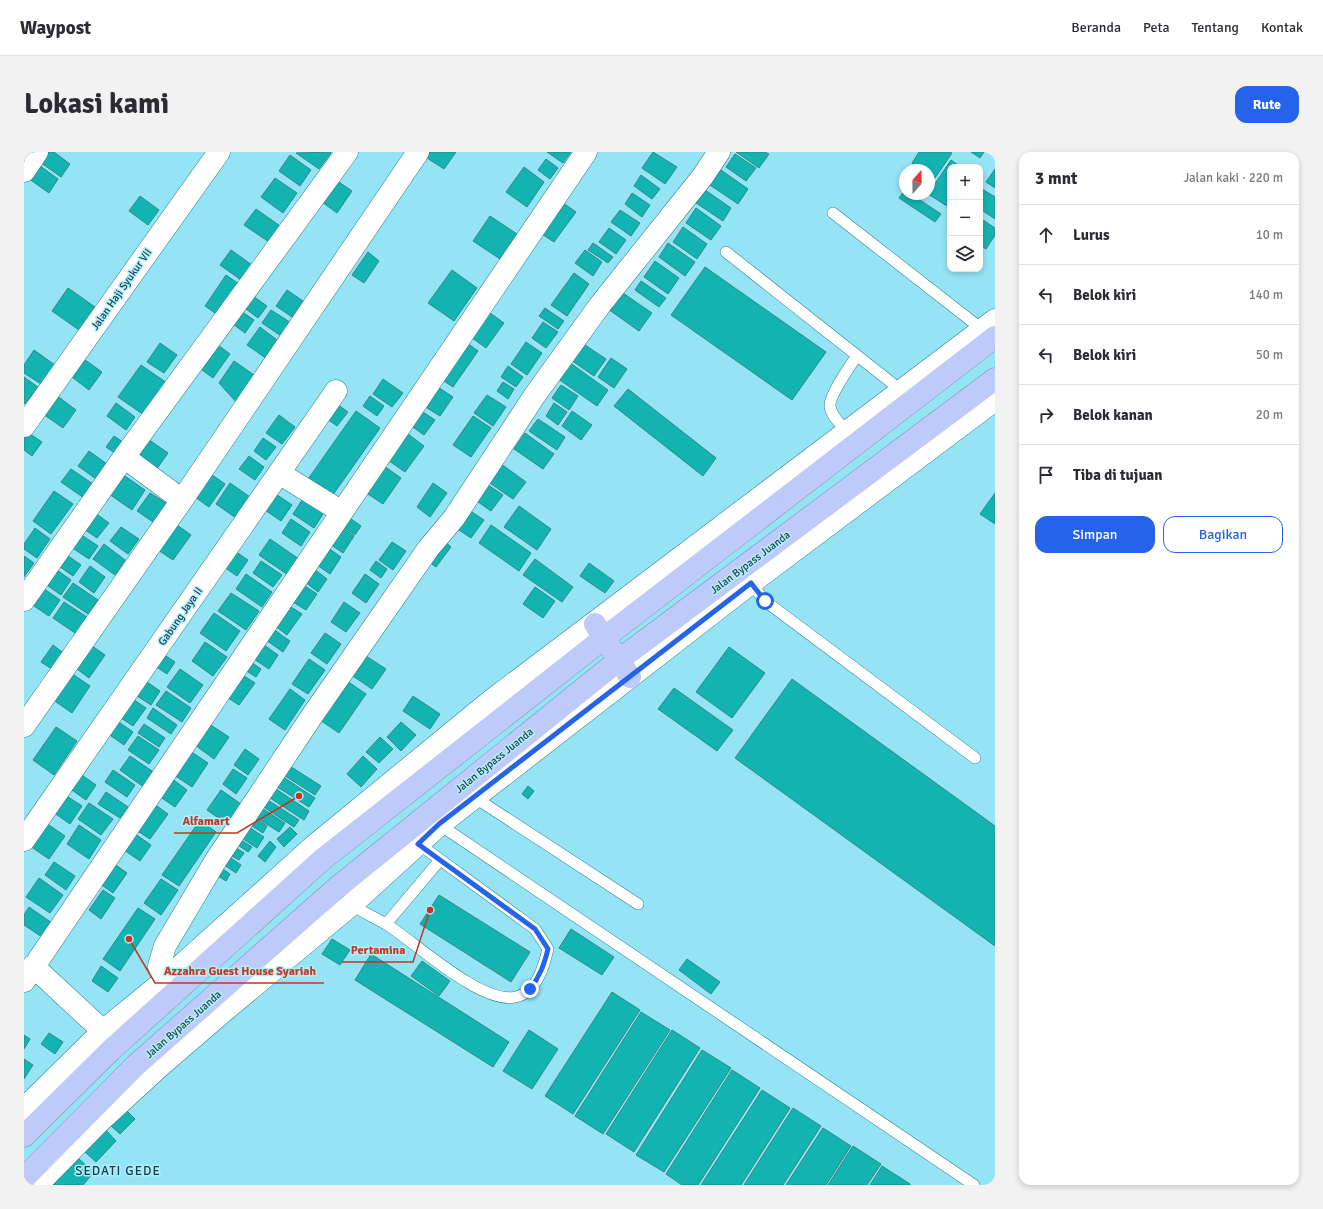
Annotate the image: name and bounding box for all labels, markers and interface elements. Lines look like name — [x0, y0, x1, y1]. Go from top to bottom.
text: Waypost — [20, 16, 91, 40]
text: Beranda — [1071, 19, 1121, 36]
text: Peta — [1143, 19, 1170, 36]
text: Tentang — [1192, 19, 1239, 36]
text: Kontak — [1261, 19, 1303, 36]
button: Rute — [1235, 86, 1299, 123]
text: Lokasi kami — [24, 87, 169, 121]
north arrow — [899, 164, 935, 200]
map controls — [947, 164, 983, 272]
button: + — [947, 164, 983, 200]
text: 3 mnt — [1035, 168, 1077, 189]
text: Jalan kaki · 220 m — [1184, 170, 1283, 186]
button: − — [947, 200, 983, 236]
icon: ahead — [1035, 224, 1057, 246]
text: Lurus — [1073, 226, 1110, 244]
text: 10 m — [1256, 227, 1283, 243]
button: layers — [947, 236, 983, 272]
street label: Jalan Haji Syukur VII — [88, 246, 154, 333]
icon: left — [1035, 284, 1057, 306]
text: Belok kiri — [1073, 286, 1136, 304]
text: 140 m — [1249, 287, 1283, 303]
icon: left — [1035, 344, 1057, 366]
text: Belok kiri — [1073, 346, 1136, 364]
text: 50 m — [1256, 347, 1283, 363]
icon: right — [1035, 404, 1057, 426]
text: Belok kanan — [1073, 406, 1153, 424]
text: 20 m — [1256, 407, 1283, 423]
icon: arrive — [1035, 464, 1057, 486]
text: Tiba di tujuan — [1073, 466, 1163, 484]
button: Simpan — [1035, 516, 1155, 553]
button: Bagikan — [1163, 516, 1283, 553]
street label: Jalan Bypass Juanda — [708, 528, 793, 597]
street label: Gabung Jaya II — [156, 585, 205, 648]
route start — [756, 592, 774, 610]
street label: Jalan Bypass Juanda — [453, 725, 536, 796]
callout: Alfamart — [174, 809, 237, 833]
text: Alfamart — [182, 814, 230, 829]
callout: Pertamina — [342, 938, 413, 962]
text: Pertamina — [351, 943, 405, 958]
callout: Azzahra Guest House Syariah — [155, 959, 324, 983]
text: Azzahra Guest House Syariah — [164, 964, 317, 979]
route end — [521, 980, 539, 998]
street label: Jalan Bypass Juanda — [143, 988, 224, 1061]
district label: SEDATI GEDE — [75, 1163, 161, 1179]

